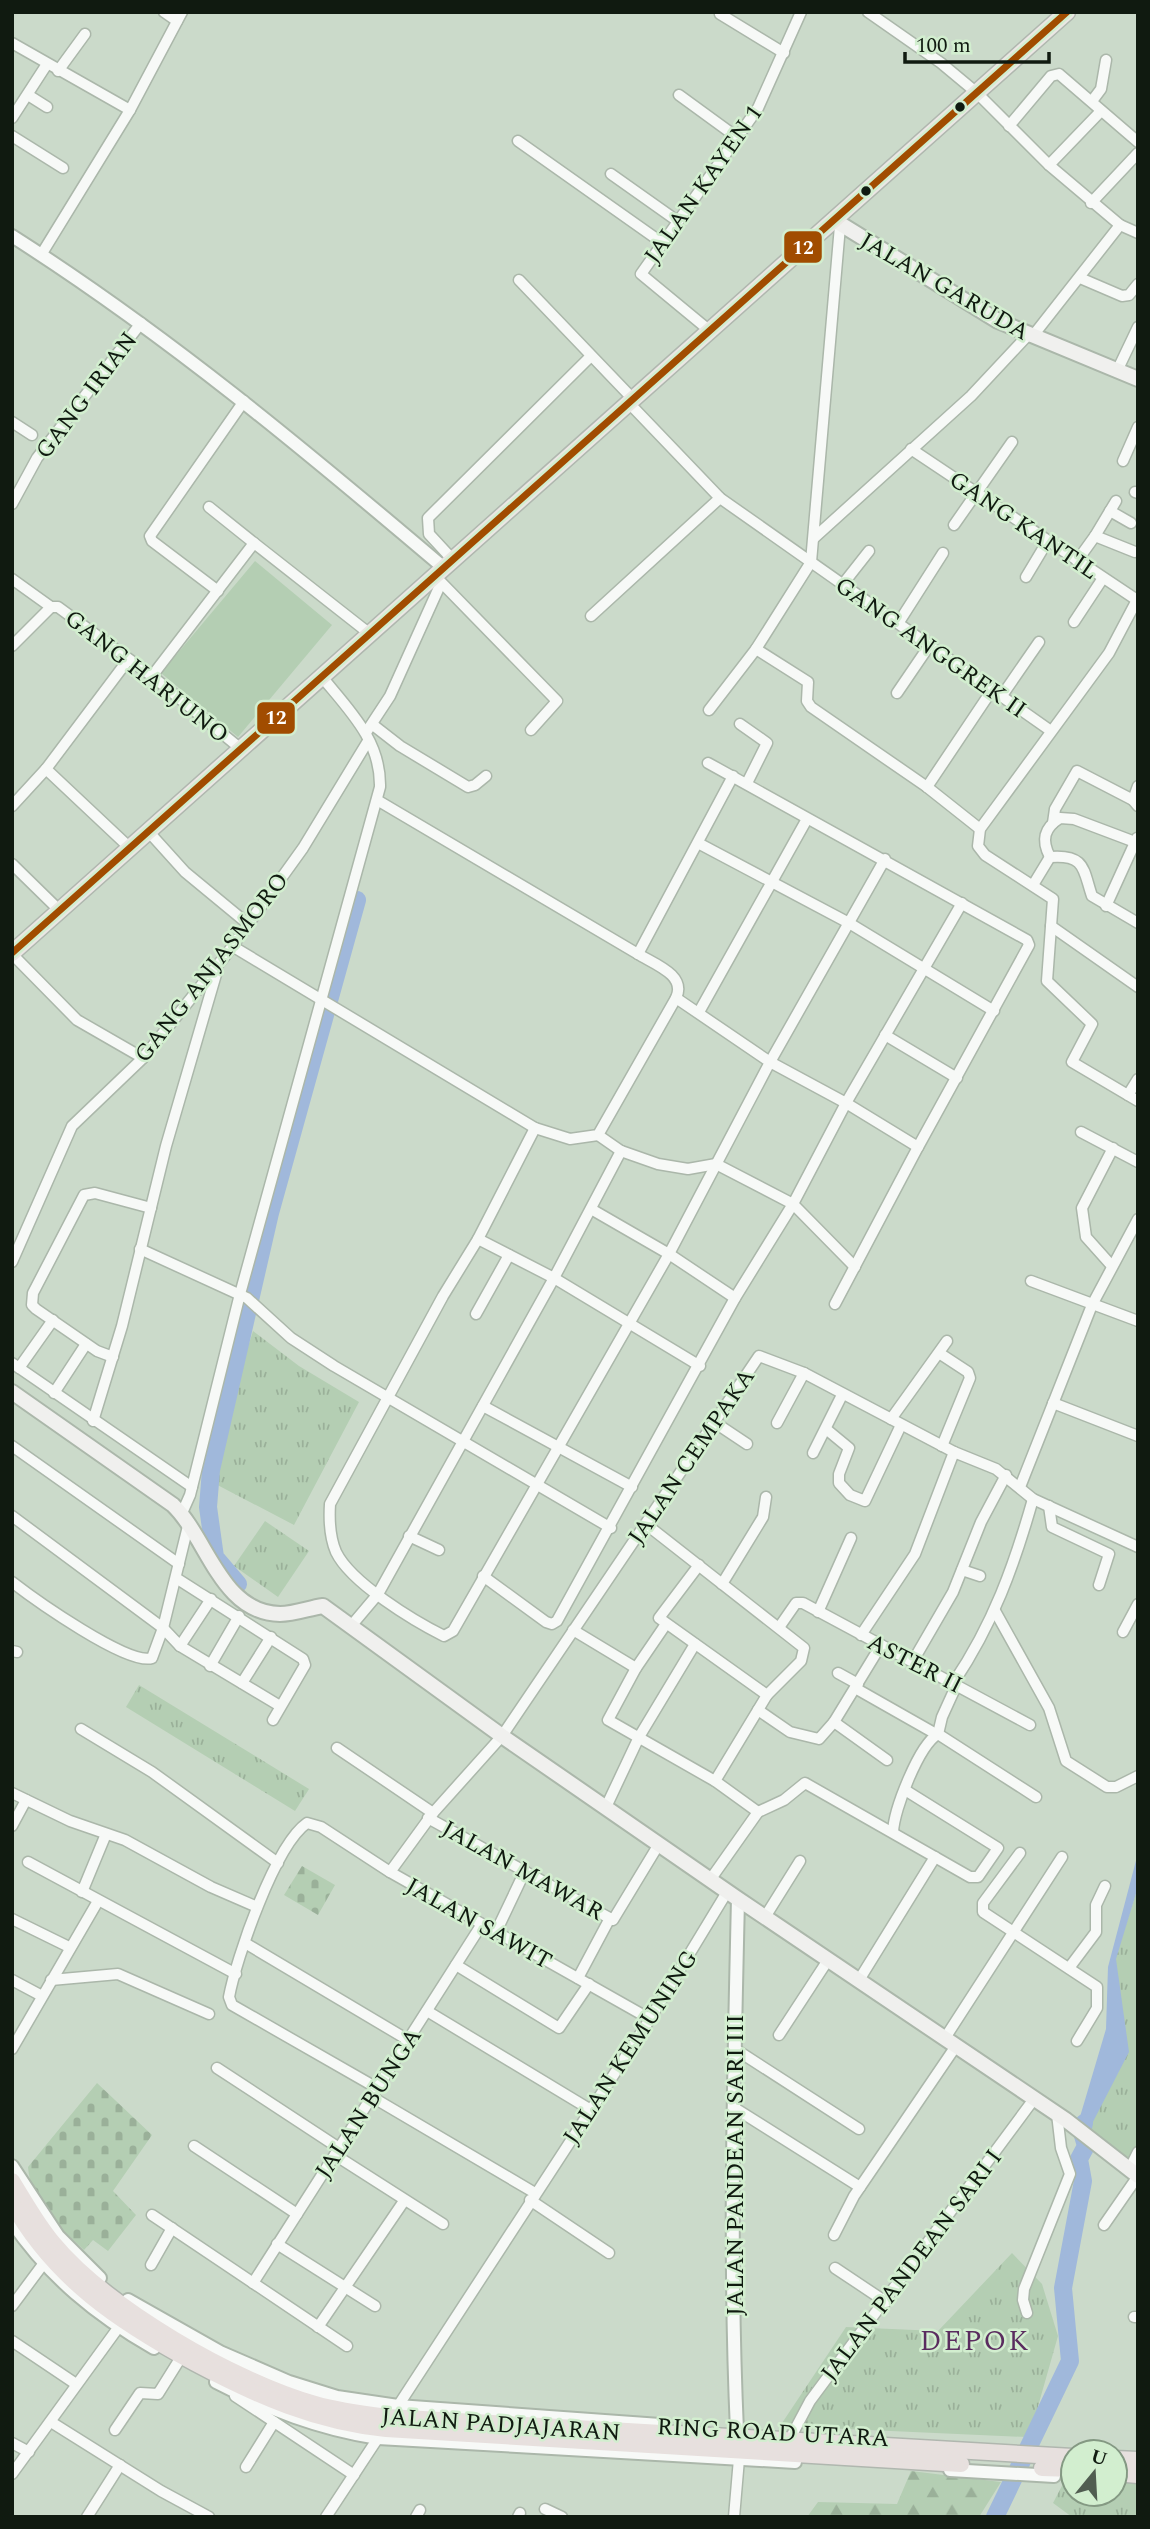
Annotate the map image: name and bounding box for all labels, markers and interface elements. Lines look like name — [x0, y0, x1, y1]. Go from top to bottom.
scale bar — [905, 21, 1048, 65]
text: 100 m — [916, 30, 971, 62]
street label: JALAN KAYEN 1 — [635, 98, 772, 271]
unlabelled marker — [953, 100, 967, 114]
unlabelled marker — [859, 184, 873, 198]
street label: JALAN GARUDA — [853, 224, 1036, 350]
line badge: 12 — [783, 230, 823, 264]
text: 12 — [792, 234, 814, 263]
street label: GANG IRIAN — [27, 324, 147, 467]
street label: GANG KANTIL — [941, 462, 1106, 589]
street label: GANG ANGGREK II — [827, 568, 1034, 728]
street label: GANG HARJUNO — [56, 601, 236, 753]
line badge: 12 — [256, 701, 296, 735]
text: 12 — [265, 704, 287, 733]
street label: GANG ANJASMORO — [126, 865, 298, 1071]
street label: JALAN CEMPAKA — [619, 1361, 764, 1552]
street label: ASTER II — [860, 1624, 969, 1703]
street label: JALAN MAWAR — [435, 1811, 610, 1930]
street label: JALAN SAWIT — [399, 1869, 558, 1979]
street label: JALAN KEMUNING — [554, 1943, 707, 2152]
street label: JALAN PANDEAN SARI III — [718, 2014, 754, 2316]
street label: JALAN BUNGA — [306, 2021, 431, 2186]
street label: JALAN PANDEAN SARI I — [812, 2142, 1011, 2389]
district label: DEPOK — [920, 2320, 1030, 2363]
street label: JALAN PADJAJARAN — [380, 2399, 622, 2451]
street label: RING ROAD UTARA — [656, 2409, 890, 2457]
north arrow — [1059, 2438, 1129, 2508]
text: U — [1087, 2442, 1111, 2475]

